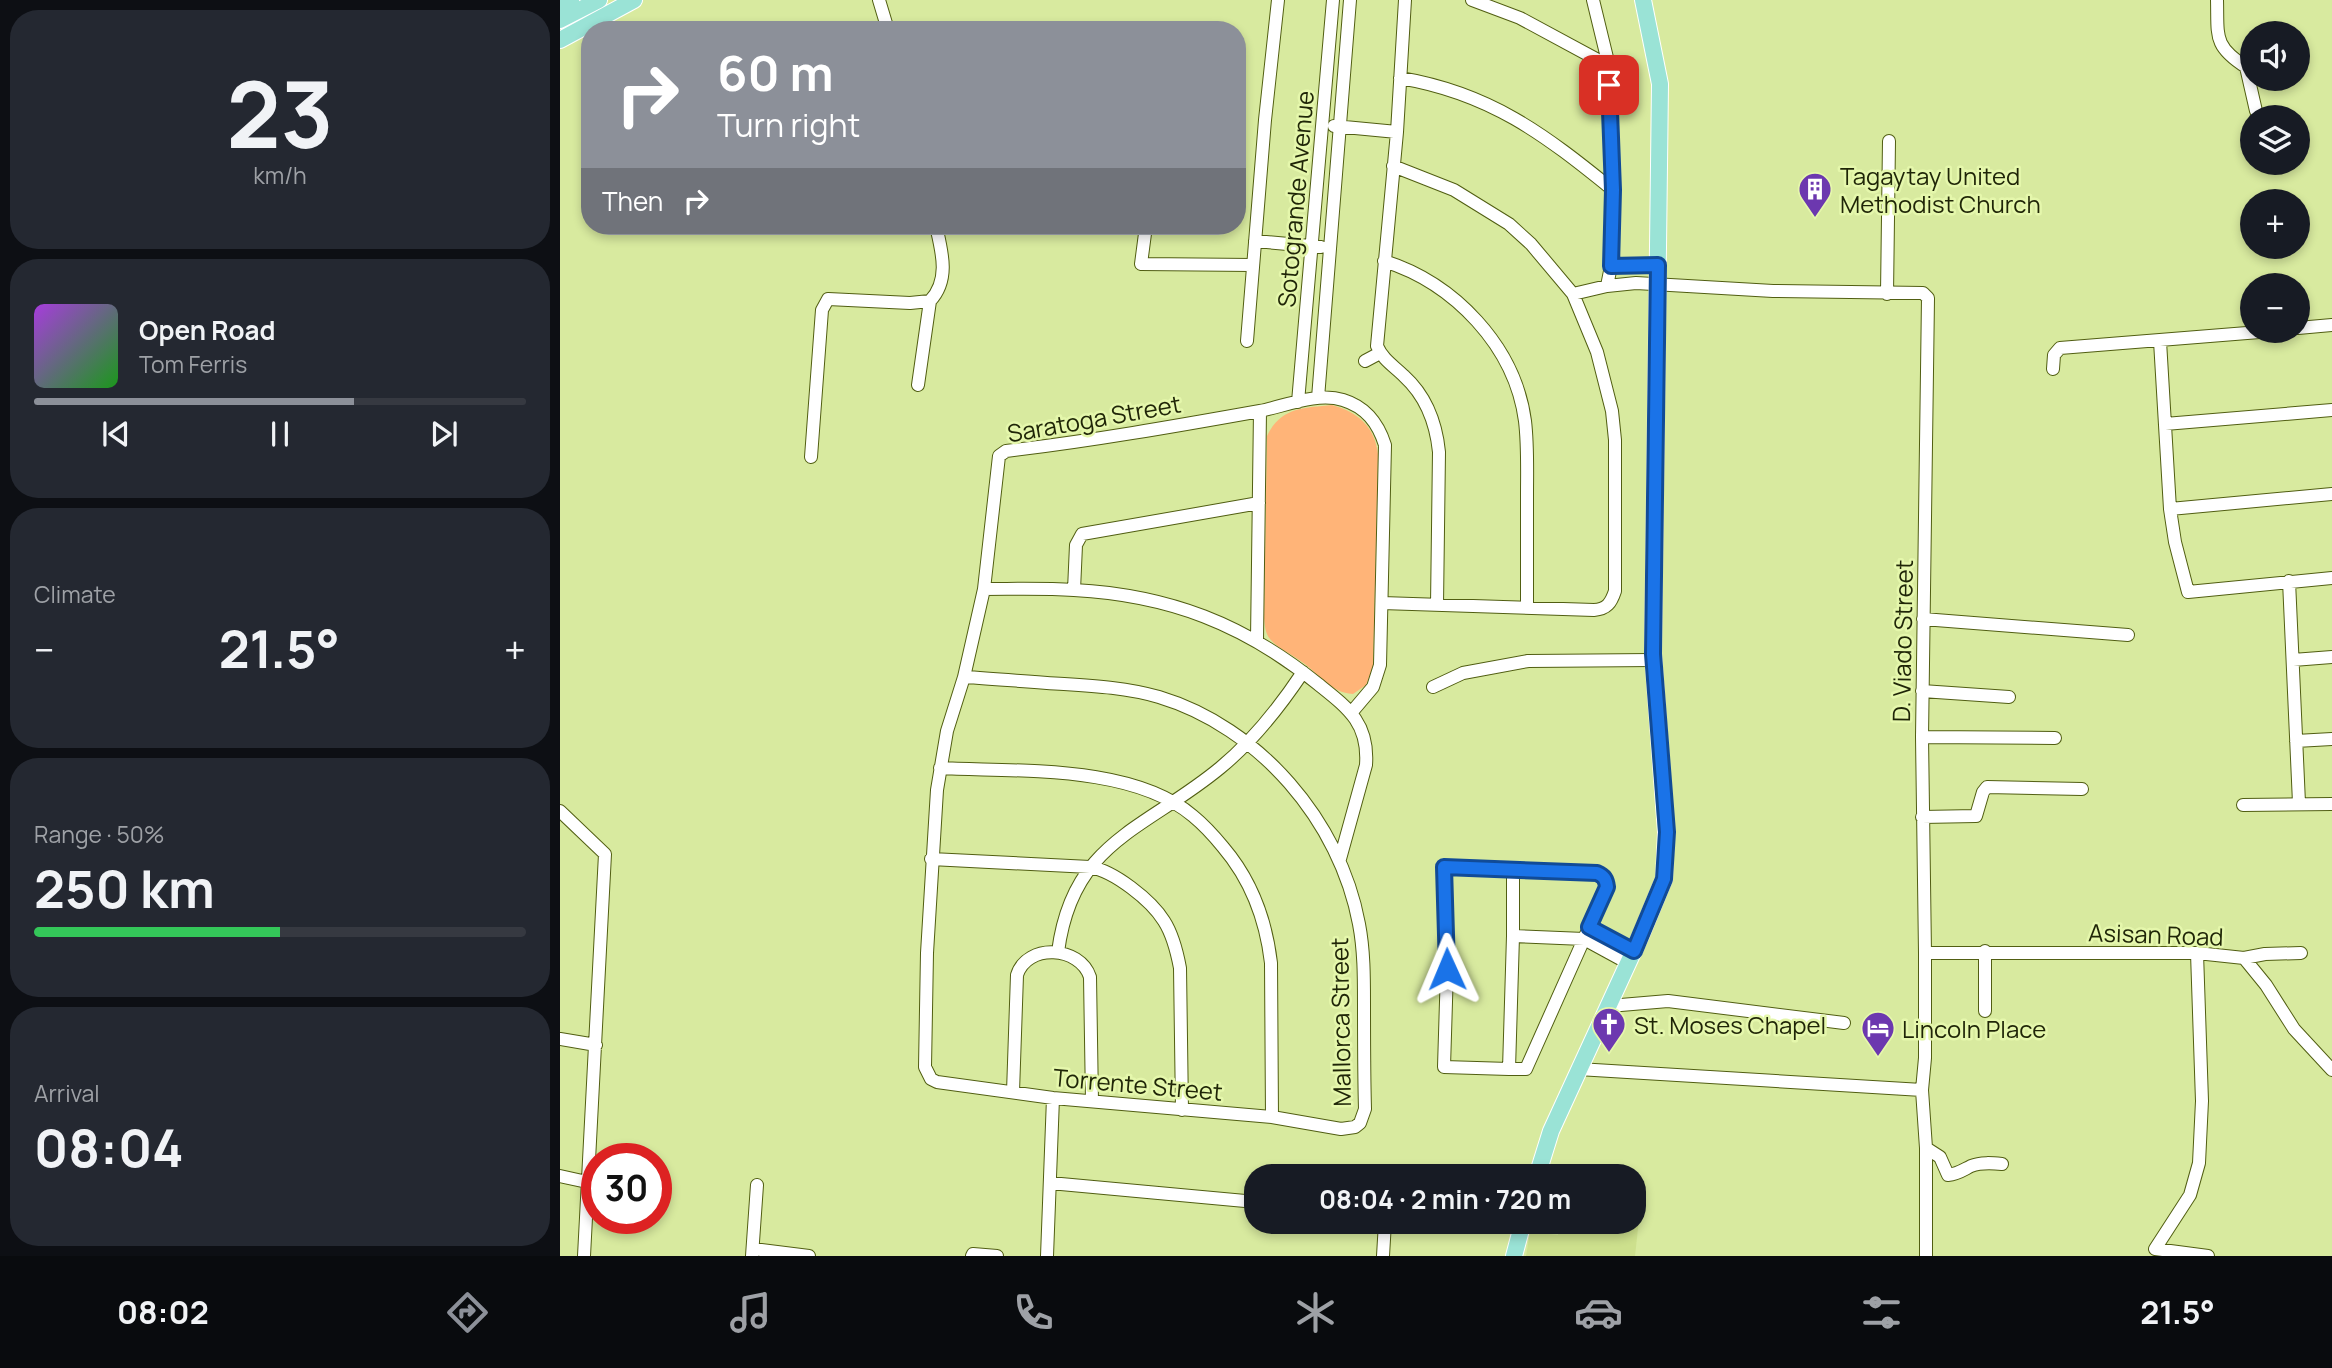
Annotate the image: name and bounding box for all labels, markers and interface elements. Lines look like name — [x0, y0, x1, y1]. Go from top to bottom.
map controls — [2240, 21, 2310, 343]
button: sound — [2240, 21, 2310, 91]
text: 60 m — [717, 39, 834, 106]
icon: right — [602, 49, 693, 140]
text: 23 — [226, 51, 334, 175]
pin — [1579, 55, 1639, 115]
icon: arrive — [1590, 66, 1628, 104]
street label: Sotogrande Avenue — [1269, 89, 1321, 309]
text: Turn right — [717, 103, 860, 147]
button: layers — [2240, 105, 2310, 175]
text: km/h — [253, 159, 307, 191]
place label: Tagaytay United Methodist Church — [1840, 159, 2041, 220]
building icon: Tagaytay United Methodist Church — [1796, 170, 1834, 219]
icon: right — [677, 182, 715, 220]
text: Then — [602, 183, 663, 219]
button: + — [2240, 189, 2310, 259]
button: − — [2240, 273, 2310, 343]
text: Open Road — [139, 312, 275, 348]
text: Tom Ferris — [139, 348, 247, 380]
street label: Saratoga Street — [1005, 386, 1183, 450]
icon: previous — [97, 415, 135, 453]
icon: pause — [261, 415, 299, 453]
icon: next — [425, 415, 463, 453]
street label: D. Viado Street — [1884, 559, 1920, 723]
text: Climate — [34, 578, 116, 610]
text: 21.5° — [219, 613, 340, 684]
text: − — [34, 623, 55, 675]
text: + — [504, 623, 526, 675]
text: Range · 50% — [34, 818, 164, 850]
text: 250 km — [34, 853, 215, 924]
street label: Asisan Road — [2088, 915, 2224, 953]
position arrow — [1410, 932, 1484, 1006]
street label: Mallorca Street — [1322, 937, 1358, 1107]
church icon: St. Moses Chapel — [1590, 1005, 1628, 1054]
place label: St. Moses Chapel — [1634, 1008, 1826, 1041]
hotel icon: Lincoln Place — [1859, 1009, 1897, 1058]
place label: Lincoln Place — [1902, 1012, 2046, 1045]
street label: Torrente Street — [1052, 1060, 1224, 1108]
text: Arrival — [34, 1077, 100, 1109]
text: 08:04 — [34, 1112, 184, 1183]
speed limit sign: 30 — [581, 1143, 672, 1234]
text: 08:04 · 2 min · 720 m — [1319, 1181, 1571, 1217]
icon: directions — [443, 1288, 492, 1337]
icon: music — [726, 1288, 775, 1337]
icon: phone — [1009, 1288, 1058, 1337]
icon: climate — [1291, 1288, 1340, 1337]
icon: car — [1574, 1288, 1623, 1337]
icon: filters — [1857, 1288, 1906, 1337]
text: 08:02 — [117, 1290, 209, 1334]
text: 21.5° — [2140, 1290, 2215, 1334]

